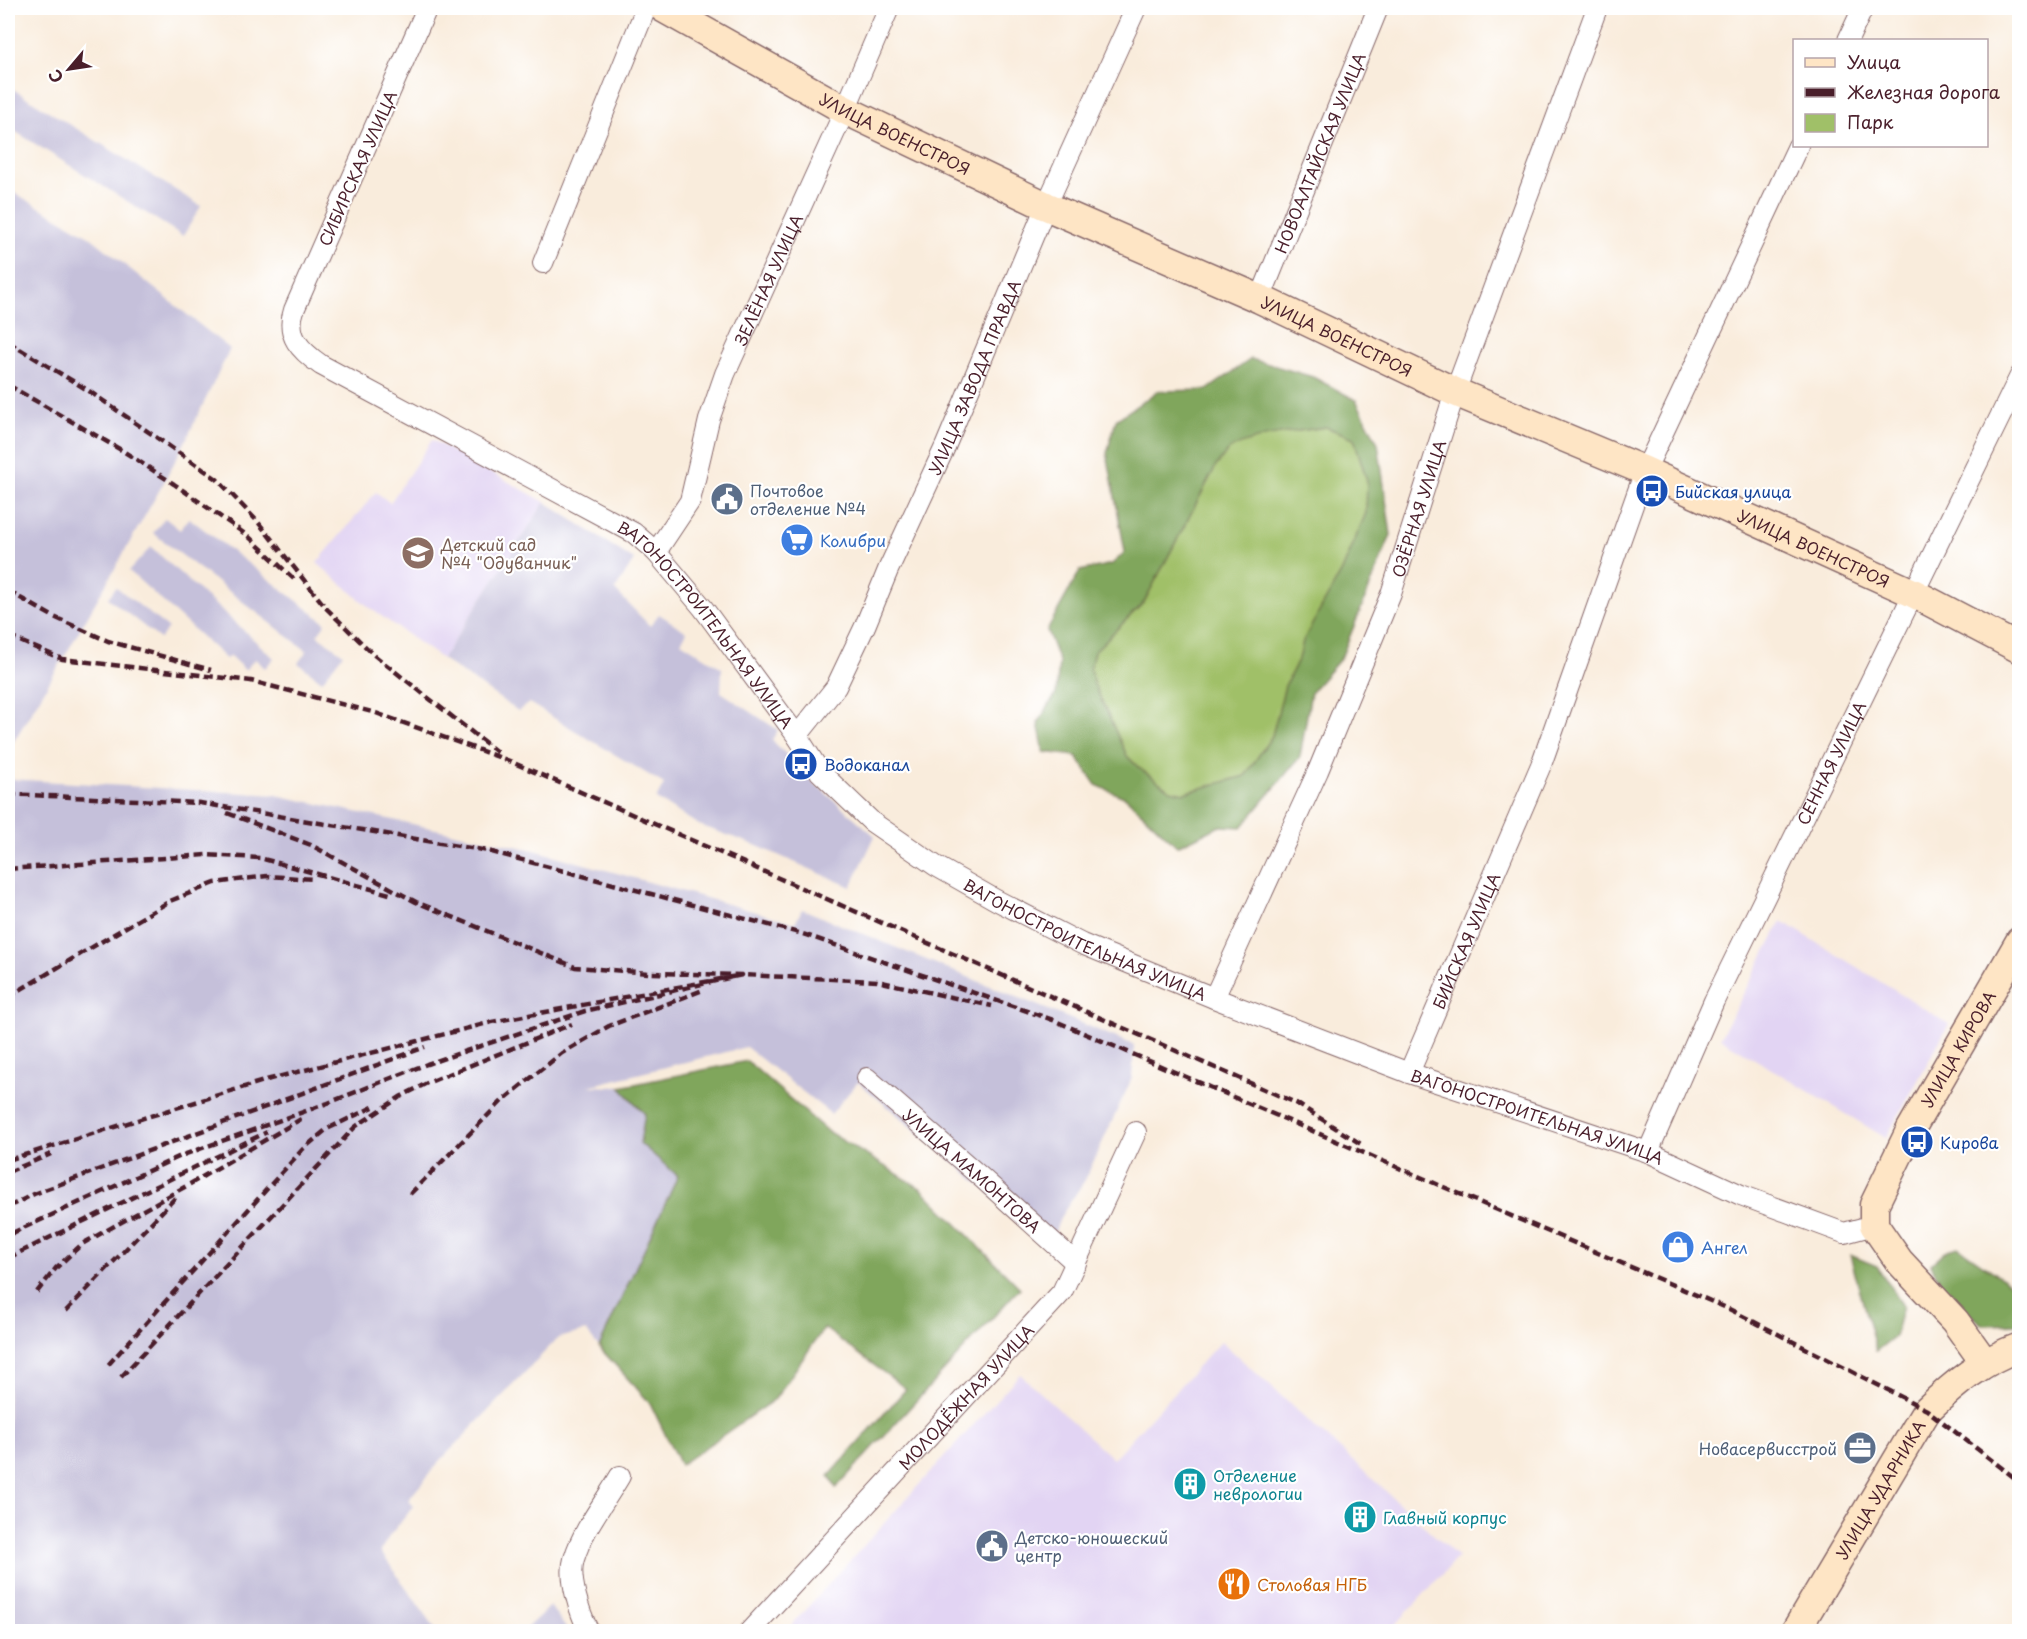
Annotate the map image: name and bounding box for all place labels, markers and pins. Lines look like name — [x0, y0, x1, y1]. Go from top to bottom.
bus stop icon: Бийская улица — [1634, 473, 1670, 509]
place label: Почтовое отделение №4 — [750, 478, 866, 520]
place label: Бийская улица — [1675, 479, 1791, 503]
public building icon: Почтовое отделение №4 — [709, 481, 745, 517]
supermarket icon: Колибри — [779, 522, 815, 558]
place label: Колибри — [820, 528, 886, 552]
place label: Детский сад №4 "Одуванчик" — [440, 532, 577, 574]
school or university icon: Детский сад №4 "Одуванчик" — [400, 535, 436, 571]
bus stop icon: Водоканал — [783, 746, 819, 782]
place label: Водоканал — [824, 752, 910, 776]
bus stop icon: Кирова — [1899, 1124, 1935, 1160]
place label: Кирова — [1940, 1130, 1999, 1154]
shop icon: Ангел — [1660, 1229, 1696, 1265]
place label: Ангел — [1701, 1235, 1748, 1259]
office icon: Новасервисстрой — [1842, 1430, 1878, 1466]
place label: Новасервисстрой — [1699, 1436, 1837, 1460]
place label: Отделение неврологии — [1213, 1463, 1303, 1505]
building icon: Отделение неврологии — [1172, 1466, 1208, 1502]
building icon: Главный корпус — [1342, 1499, 1378, 1535]
place label: Главный корпус — [1383, 1505, 1507, 1529]
place label: Детско-юношеский центр — [1014, 1525, 1168, 1567]
public building icon: Детско-юношеский центр — [974, 1528, 1010, 1564]
restaurant icon: Столовая НГБ — [1216, 1566, 1252, 1602]
place label: Столовая НГБ — [1257, 1572, 1367, 1596]

